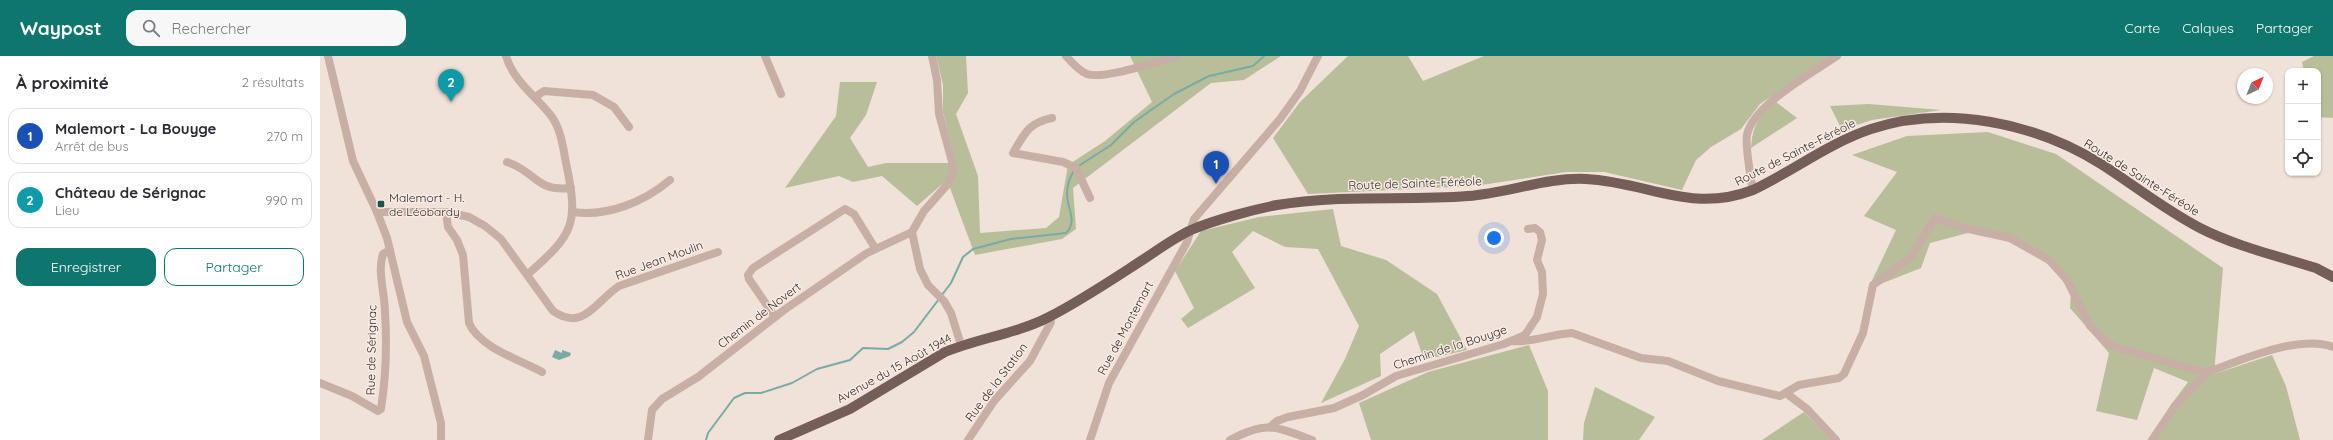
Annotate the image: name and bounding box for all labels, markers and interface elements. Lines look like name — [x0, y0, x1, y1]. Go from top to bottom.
search box — [126, 10, 406, 46]
text: Waypost — [20, 16, 102, 40]
icon: search — [140, 17, 162, 39]
text: Rechercher — [172, 19, 251, 38]
text: Carte — [2125, 19, 2160, 37]
text: Calques — [2182, 19, 2234, 37]
text: Partager — [2256, 19, 2313, 37]
north arrow — [2237, 68, 2273, 104]
map controls — [2285, 68, 2321, 176]
button: + — [2285, 68, 2321, 104]
pin: 2 — [438, 69, 464, 102]
text: À proximité — [16, 72, 109, 93]
text: 2 résultats — [242, 74, 304, 90]
button: − — [2285, 104, 2321, 140]
street label: Route de Sainte-Féréole — [1732, 115, 1858, 189]
text: Malemort - La Bouyge — [55, 119, 216, 138]
text: 1 — [27, 128, 33, 144]
text: 270 m — [266, 128, 303, 144]
street label: Route de Sainte-Féréole — [2081, 135, 2203, 219]
text: Arrêt de bus — [55, 138, 129, 154]
button: locate — [2285, 140, 2321, 176]
pin: 1 — [1203, 151, 1229, 184]
street label: Route de Sainte-Féréole — [1348, 173, 1482, 193]
text: Château de Sérignac — [55, 183, 206, 202]
place label: Malemort - H. de Léobardy — [389, 190, 465, 219]
text: 2 — [26, 192, 34, 208]
text: 990 m — [265, 192, 303, 208]
marker: Malemort - H. de Léobardy — [376, 199, 386, 209]
text: Lieu — [55, 202, 79, 218]
your location — [1484, 228, 1504, 248]
street label: Rue Jean Moulin — [613, 237, 705, 283]
button: Enregistrer — [16, 248, 156, 286]
button: Partager — [164, 248, 304, 286]
street label: Chemin de Novert — [714, 279, 804, 351]
street label: Rue de Montemart — [1094, 279, 1156, 377]
street label: Rue de Sérignac — [363, 304, 379, 396]
street label: Chemin de la Bouyge — [1391, 322, 1509, 372]
street label: Avenue du 15 Août 1944 — [834, 330, 954, 406]
street label: Rue de la Station — [962, 340, 1030, 424]

